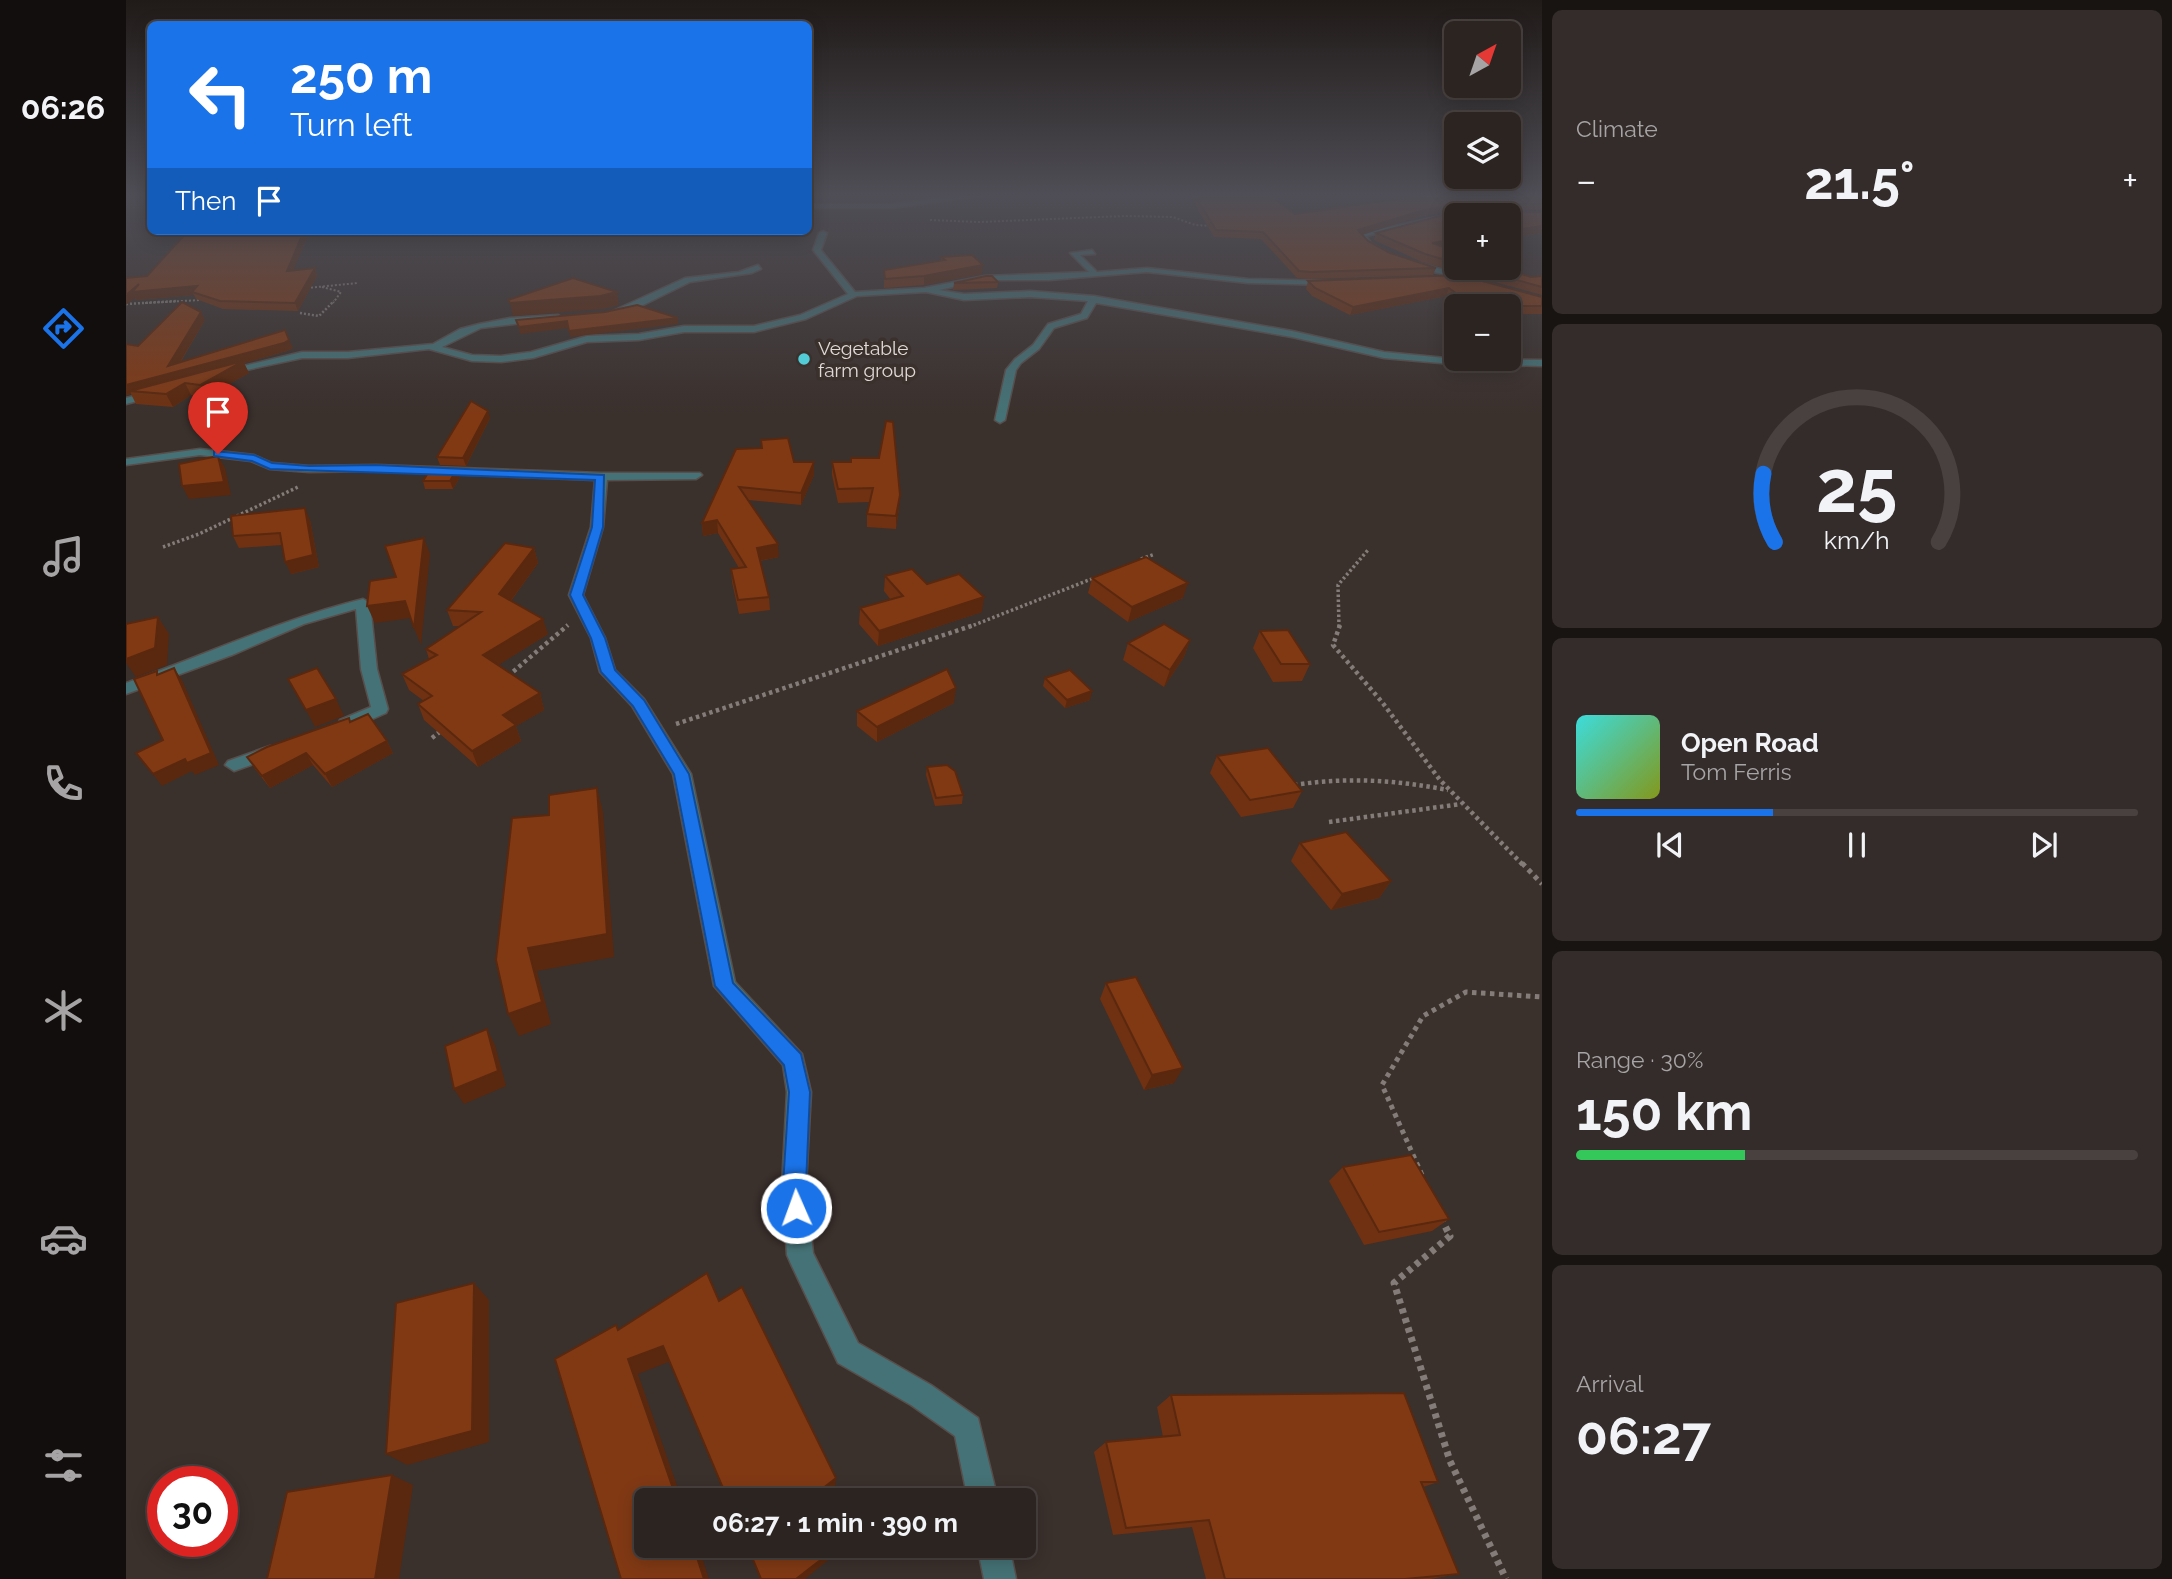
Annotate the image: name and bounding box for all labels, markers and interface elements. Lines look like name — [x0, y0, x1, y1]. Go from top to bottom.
north arrow — [1444, 21, 1521, 98]
map controls — [1444, 21, 1521, 371]
text: 250 m — [290, 47, 432, 104]
icon: left — [175, 49, 266, 140]
text: 06:26 — [21, 89, 105, 126]
text: Turn left — [290, 106, 412, 143]
button: layers — [1444, 112, 1521, 189]
text: Climate — [1576, 115, 1658, 142]
text: 21.5° — [1804, 150, 1915, 211]
text: − — [1576, 158, 1596, 203]
text: + — [2122, 158, 2138, 203]
icon: arrive — [250, 182, 288, 220]
text: Then — [175, 186, 236, 216]
button: + — [1444, 203, 1521, 280]
button: − — [1444, 294, 1521, 371]
icon: directions — [39, 304, 88, 353]
place label: Vegetable farm group — [818, 337, 916, 381]
marker: Vegetable farm group — [796, 351, 812, 367]
pin — [188, 382, 248, 454]
icon: arrive — [199, 393, 237, 431]
text: 25 — [1816, 444, 1898, 529]
text: km/h — [1824, 524, 1890, 554]
icon: music — [39, 532, 88, 581]
text: Open Road — [1681, 728, 1819, 758]
text: Tom Ferris — [1681, 758, 1792, 785]
icon: phone — [39, 759, 88, 808]
icon: previous — [1651, 826, 1689, 864]
icon: pause — [1838, 826, 1876, 864]
icon: next — [2025, 826, 2063, 864]
icon: climate — [39, 986, 88, 1035]
text: Range · 30% — [1576, 1046, 1703, 1073]
text: 150 km — [1576, 1081, 1752, 1142]
position arrow — [759, 1171, 833, 1245]
icon: car — [39, 1214, 88, 1263]
text: Arrival — [1576, 1370, 1643, 1397]
text: 06:27 — [1576, 1405, 1711, 1466]
icon: filters — [39, 1441, 88, 1490]
speed limit sign: 30 — [147, 1466, 238, 1557]
text: 06:27 · 1 min · 390 m — [712, 1508, 958, 1538]

